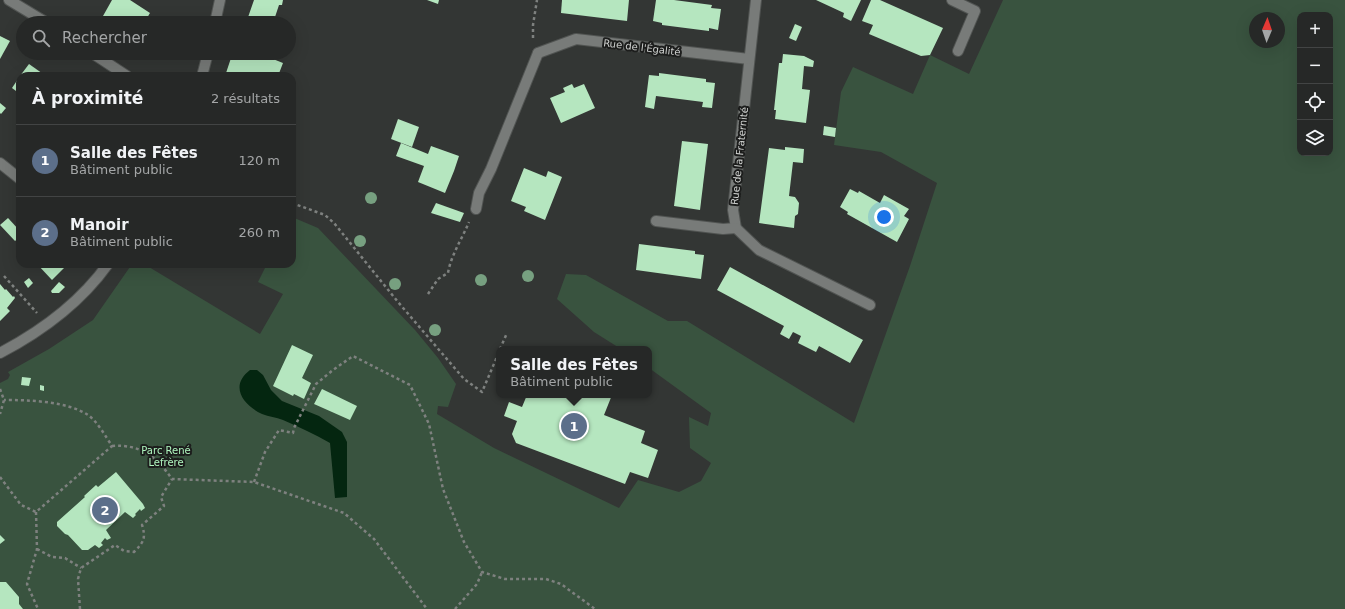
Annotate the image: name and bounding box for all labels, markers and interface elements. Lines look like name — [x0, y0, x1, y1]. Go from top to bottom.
north arrow — [1249, 12, 1285, 48]
map controls — [1297, 12, 1333, 156]
button: + — [1297, 12, 1333, 48]
search box — [16, 16, 296, 60]
icon: search — [30, 27, 52, 49]
text: Rechercher — [62, 29, 147, 47]
street label: Rue de l'Égalité — [603, 36, 681, 58]
button: − — [1297, 48, 1333, 84]
button: locate — [1297, 84, 1333, 120]
text: À proximité — [32, 88, 143, 108]
text: 2 résultats — [211, 91, 280, 106]
street label: Rue de la Fraternité — [729, 107, 750, 206]
button: layers — [1297, 120, 1333, 156]
text: Salle des Fêtes — [70, 144, 198, 162]
text: 1 — [40, 153, 50, 168]
text: 120 m — [238, 153, 280, 168]
text: Bâtiment public — [70, 162, 173, 177]
your location — [874, 207, 894, 227]
text: Manoir — [70, 216, 129, 234]
text: 2 — [40, 225, 50, 240]
text: 260 m — [238, 225, 280, 240]
text: Bâtiment public — [70, 234, 173, 249]
popup — [496, 346, 652, 398]
text: Salle des Fêtes — [510, 356, 638, 374]
text: Bâtiment public — [510, 374, 613, 389]
pin: 1 — [561, 411, 587, 441]
park label: Parc René Lefrère — [141, 445, 191, 468]
pin: 2 — [92, 495, 118, 525]

